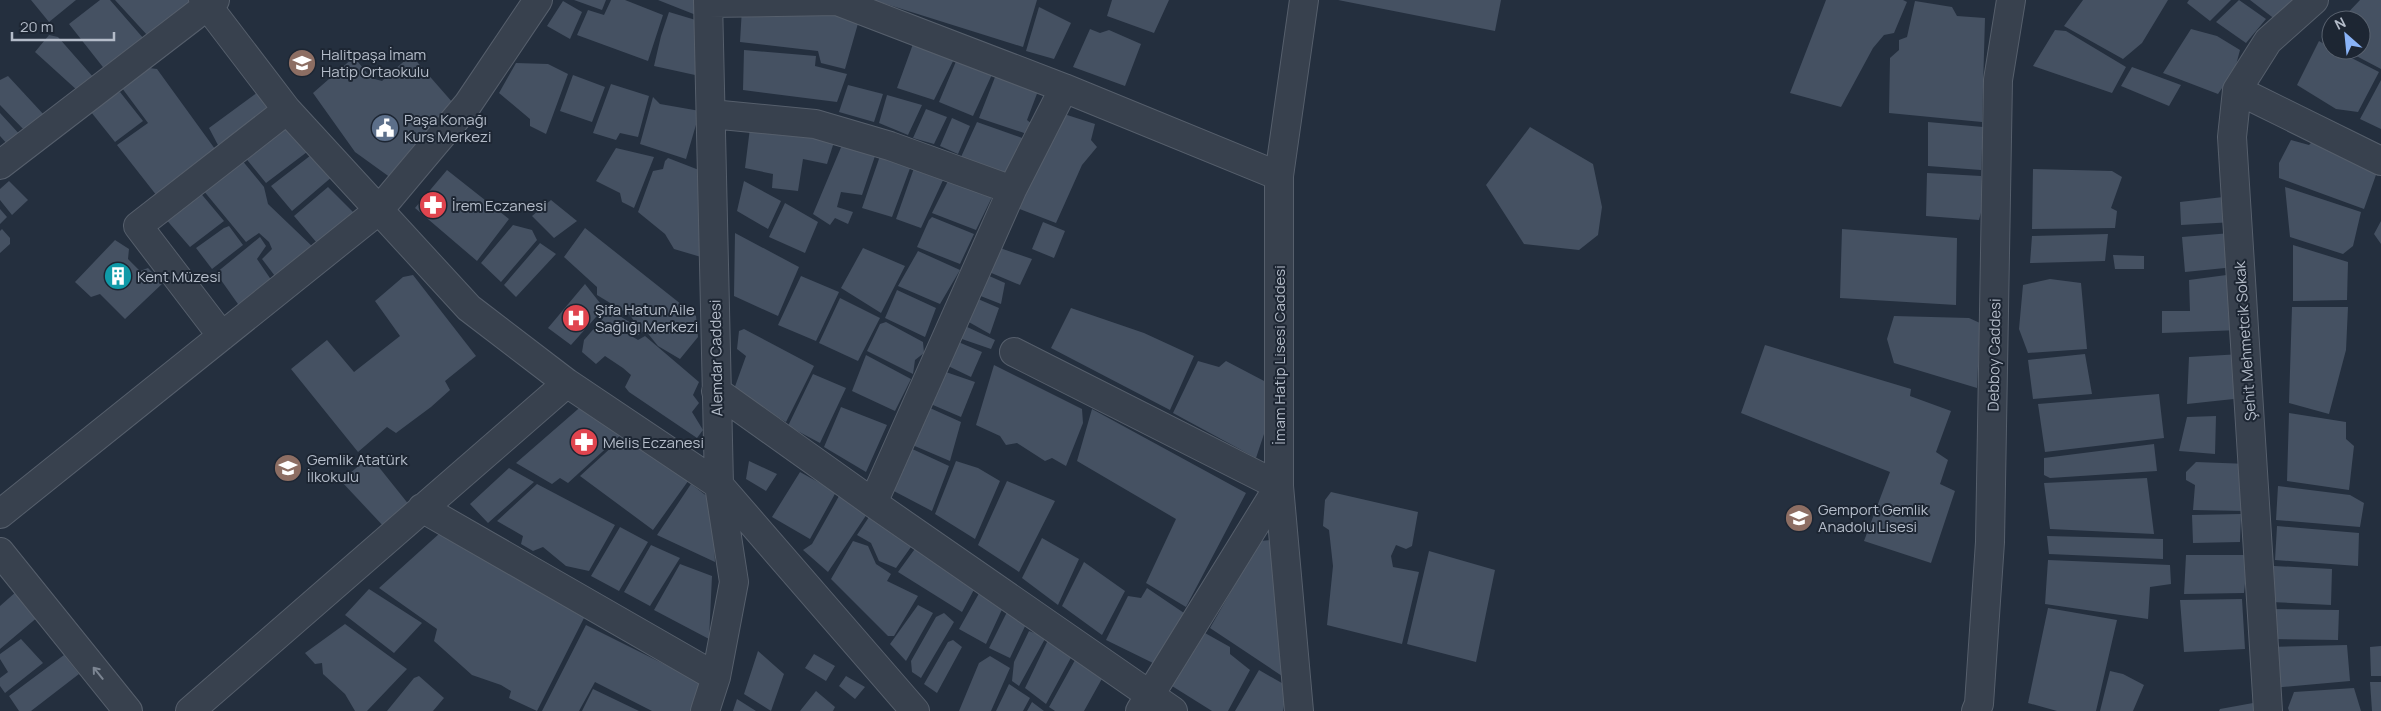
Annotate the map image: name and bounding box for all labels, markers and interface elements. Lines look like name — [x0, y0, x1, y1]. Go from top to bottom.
scale bar — [12, 10, 115, 42]
north arrow — [2321, 10, 2371, 60]
text: N — [2331, 12, 2349, 34]
text: 20 m — [20, 16, 53, 37]
place label: Halitpaşa İmam Hatip Ortaokulu — [321, 44, 429, 82]
school or university icon: Halitpaşa İmam Hatip Ortaokulu — [287, 48, 317, 78]
place label: Paşa Konağı Kurs Merkezi — [404, 109, 492, 147]
public building icon: Paşa Konağı Kurs Merkezi — [370, 113, 400, 143]
pharmacy icon: İrem Eczanesi — [418, 190, 448, 220]
place label: İrem Eczanesi — [452, 195, 547, 216]
street label: Şehit Mehmetcik Sokak — [2229, 260, 2261, 422]
building icon: Kent Müzesi — [103, 261, 133, 291]
street label: İmam Hatip Lisesi Caddesi — [1269, 265, 1290, 445]
place label: Kent Müzesi — [137, 266, 221, 287]
street label: Debboy Caddesi — [1983, 298, 2005, 412]
place label: Şifa Hatun Aile Sağlığı Merkezi — [595, 299, 698, 337]
street label: Alemdar Caddesi — [704, 299, 728, 417]
hospital icon: Şifa Hatun Aile Sağlığı Merkezi — [561, 303, 591, 333]
pharmacy icon: Melis Eczanesi — [569, 427, 599, 457]
place label: Melis Eczanesi — [603, 432, 704, 453]
place label: Gemlik Atatürk İlkokulu — [307, 449, 408, 487]
school or university icon: Gemlik Atatürk İlkokulu — [273, 453, 303, 483]
place label: Gemport Gemlik Anadolu Lisesi — [1818, 499, 1929, 537]
school or university icon: Gemport Gemlik Anadolu Lisesi — [1784, 503, 1814, 533]
one-way arrow — [92, 667, 103, 680]

